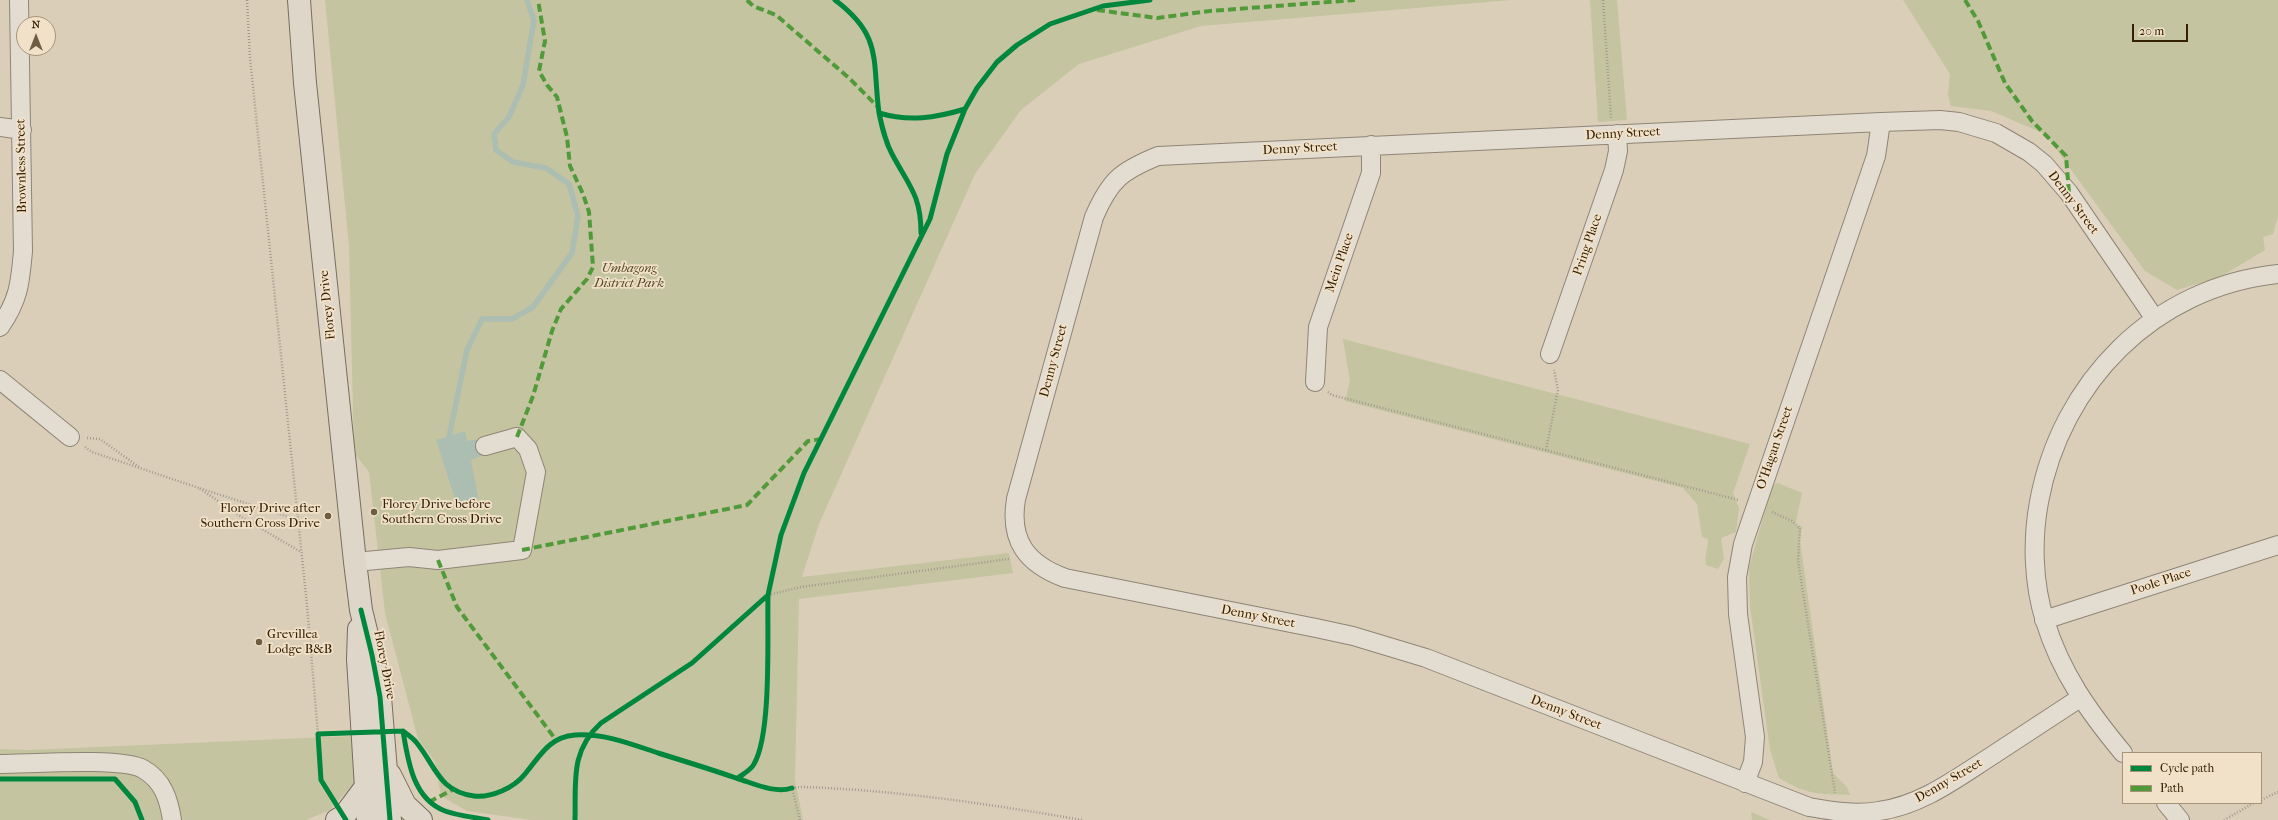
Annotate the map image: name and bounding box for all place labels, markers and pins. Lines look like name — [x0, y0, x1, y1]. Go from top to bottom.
place label: Florey Drive before Southern Cross Drive — [382, 497, 502, 528]
place label: Florey Drive after Southern Cross Drive — [200, 501, 320, 532]
marker: Florey Drive before Southern Cross Drive — [369, 507, 379, 517]
marker: Florey Drive after Southern Cross Drive — [323, 511, 333, 521]
place label: Grevillea Lodge B&B — [267, 627, 332, 658]
marker: Grevillea Lodge B&B — [254, 637, 264, 647]

